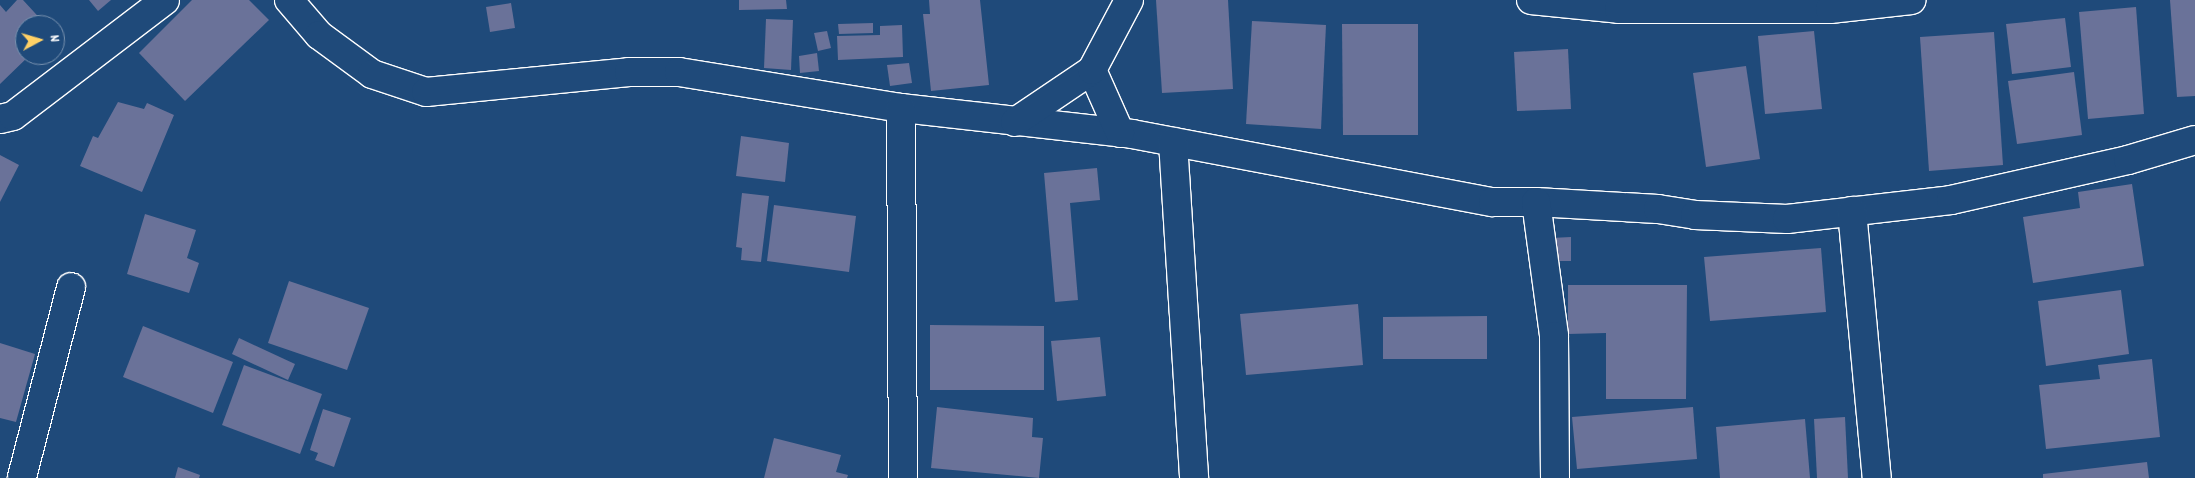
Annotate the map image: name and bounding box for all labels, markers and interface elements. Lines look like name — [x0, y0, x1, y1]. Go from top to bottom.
north arrow — [15, 15, 65, 65]
text: N — [44, 34, 64, 43]

